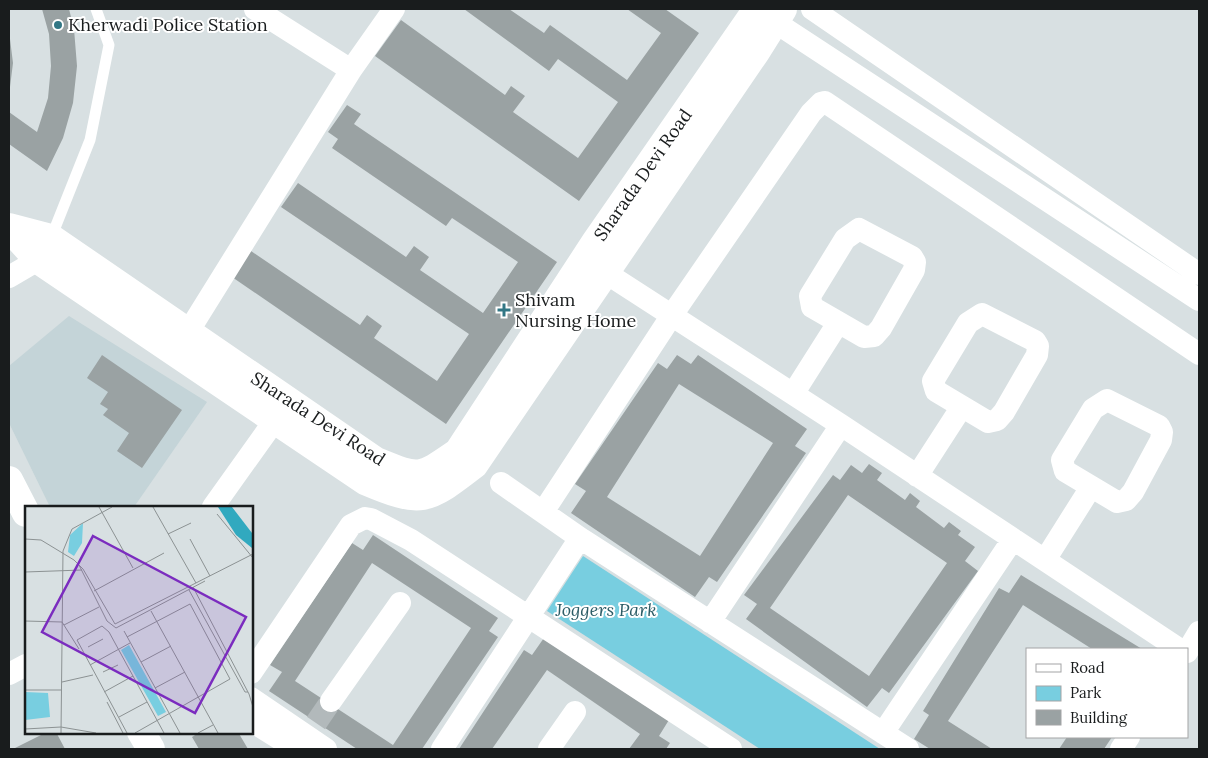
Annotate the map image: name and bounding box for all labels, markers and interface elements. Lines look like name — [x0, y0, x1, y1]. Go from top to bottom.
place label: Kherwadi Police Station — [68, 13, 268, 36]
marker: Kherwadi Police Station — [52, 19, 64, 31]
street label: Sharada Devi Road — [589, 104, 697, 245]
place label: Shivam Nursing Home — [515, 288, 637, 332]
marker: Shivam Nursing Home — [497, 303, 511, 317]
street label: Sharada Devi Road — [247, 367, 390, 471]
inset map — [25, 506, 252, 733]
park label: Joggers Park — [554, 598, 657, 621]
legend — [1026, 648, 1188, 738]
text: Road — [1070, 658, 1105, 677]
text: Park — [1070, 683, 1101, 702]
text: Building — [1070, 708, 1128, 727]

